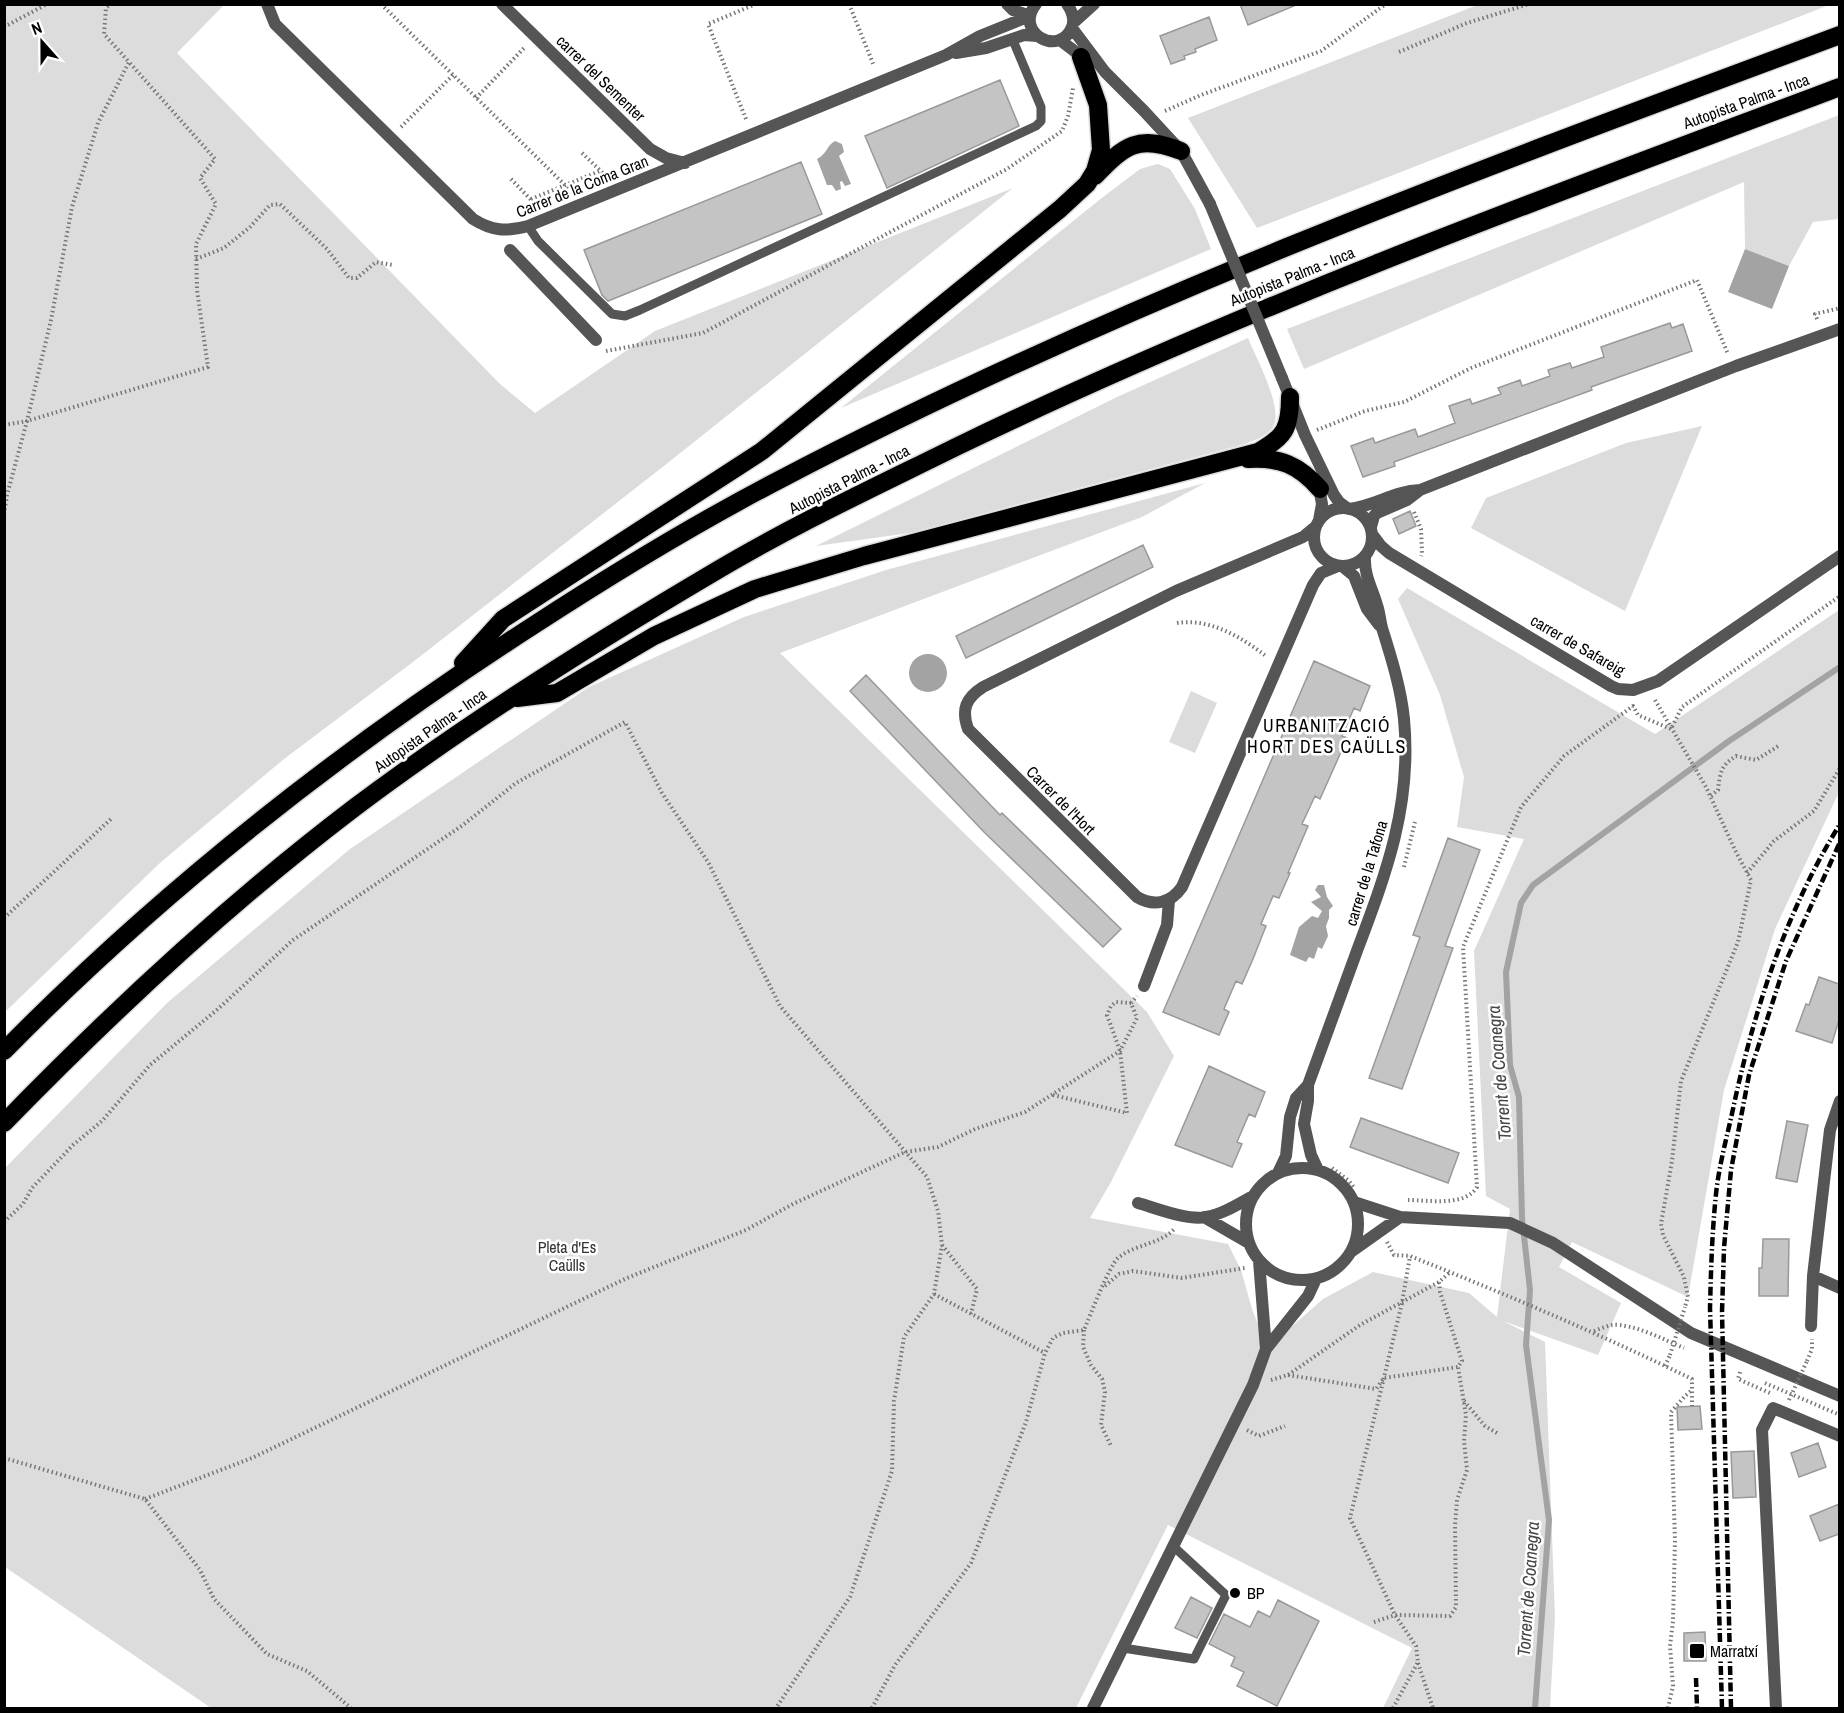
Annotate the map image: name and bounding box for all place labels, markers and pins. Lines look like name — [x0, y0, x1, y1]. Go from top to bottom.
place label: BP — [1247, 1582, 1265, 1604]
marker: BP — [1228, 1586, 1242, 1600]
place label: Marratxí — [1710, 1640, 1758, 1662]
marker: Marratxí — [1688, 1642, 1706, 1660]

